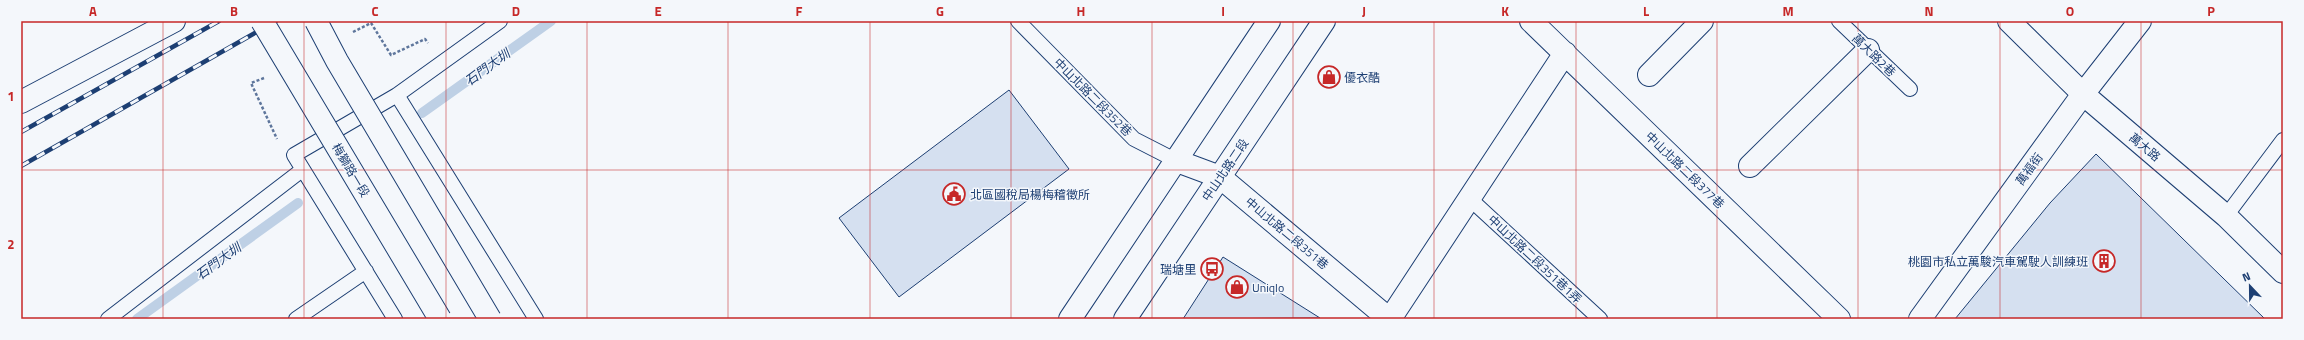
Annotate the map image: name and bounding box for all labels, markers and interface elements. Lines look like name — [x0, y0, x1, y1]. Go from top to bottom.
text: A — [89, 1, 97, 21]
text: B — [230, 1, 238, 21]
text: C — [371, 1, 379, 21]
text: D — [512, 1, 520, 21]
text: E — [654, 1, 662, 21]
text: F — [796, 1, 803, 21]
text: G — [936, 1, 944, 21]
text: H — [1077, 1, 1085, 21]
text: I — [1221, 1, 1225, 21]
text: J — [1362, 1, 1366, 21]
text: K — [1501, 1, 1509, 21]
text: L — [1643, 1, 1649, 21]
text: M — [1782, 1, 1794, 21]
text: N — [1924, 1, 1934, 21]
text: O — [2066, 1, 2074, 21]
text: P — [2207, 1, 2215, 21]
street label: 萬大路2巷 — [1848, 29, 1900, 81]
water label: 石門大圳 — [460, 42, 516, 90]
street label: 中山北路二段352巷 — [1049, 53, 1137, 141]
shop icon: 優衣酷 — [1316, 64, 1342, 90]
place label: 優衣酷 — [1344, 68, 1380, 87]
text: 1 — [7, 86, 15, 106]
street label: 中山北路二段377巷 — [1641, 127, 1729, 213]
street label: 萬大路 — [2125, 128, 2165, 166]
street label: 中山北路二段 — [1197, 135, 1253, 205]
street label: 梅獅路一段 — [327, 139, 375, 201]
street label: 萬福街 — [2011, 149, 2047, 189]
public building icon: 北區國稅局楊梅稽徵所 — [941, 181, 967, 207]
place label: 北區國稅局楊梅稽徵所 — [970, 185, 1090, 204]
street label: 中山北路二段351巷 — [1241, 192, 1333, 274]
street label: 中山北路二段351巷1弄 — [1484, 210, 1586, 308]
text: 2 — [7, 234, 15, 254]
water label: 石門大圳 — [191, 236, 247, 284]
building icon: 桃園市私立萬駿汽車駕駛人訓練班 — [2091, 248, 2117, 274]
place label: 桃園市私立萬駿汽車駕駛人訓練班 — [1908, 252, 2088, 271]
bus stop icon: 瑞塘里 — [1199, 256, 1225, 282]
place label: 瑞塘里 — [1160, 260, 1196, 279]
north arrow — [2230, 266, 2270, 306]
text: N — [2240, 268, 2253, 286]
shop icon: Uniqlo — [1224, 274, 1250, 300]
place label: Uniqlo — [1252, 278, 1284, 297]

